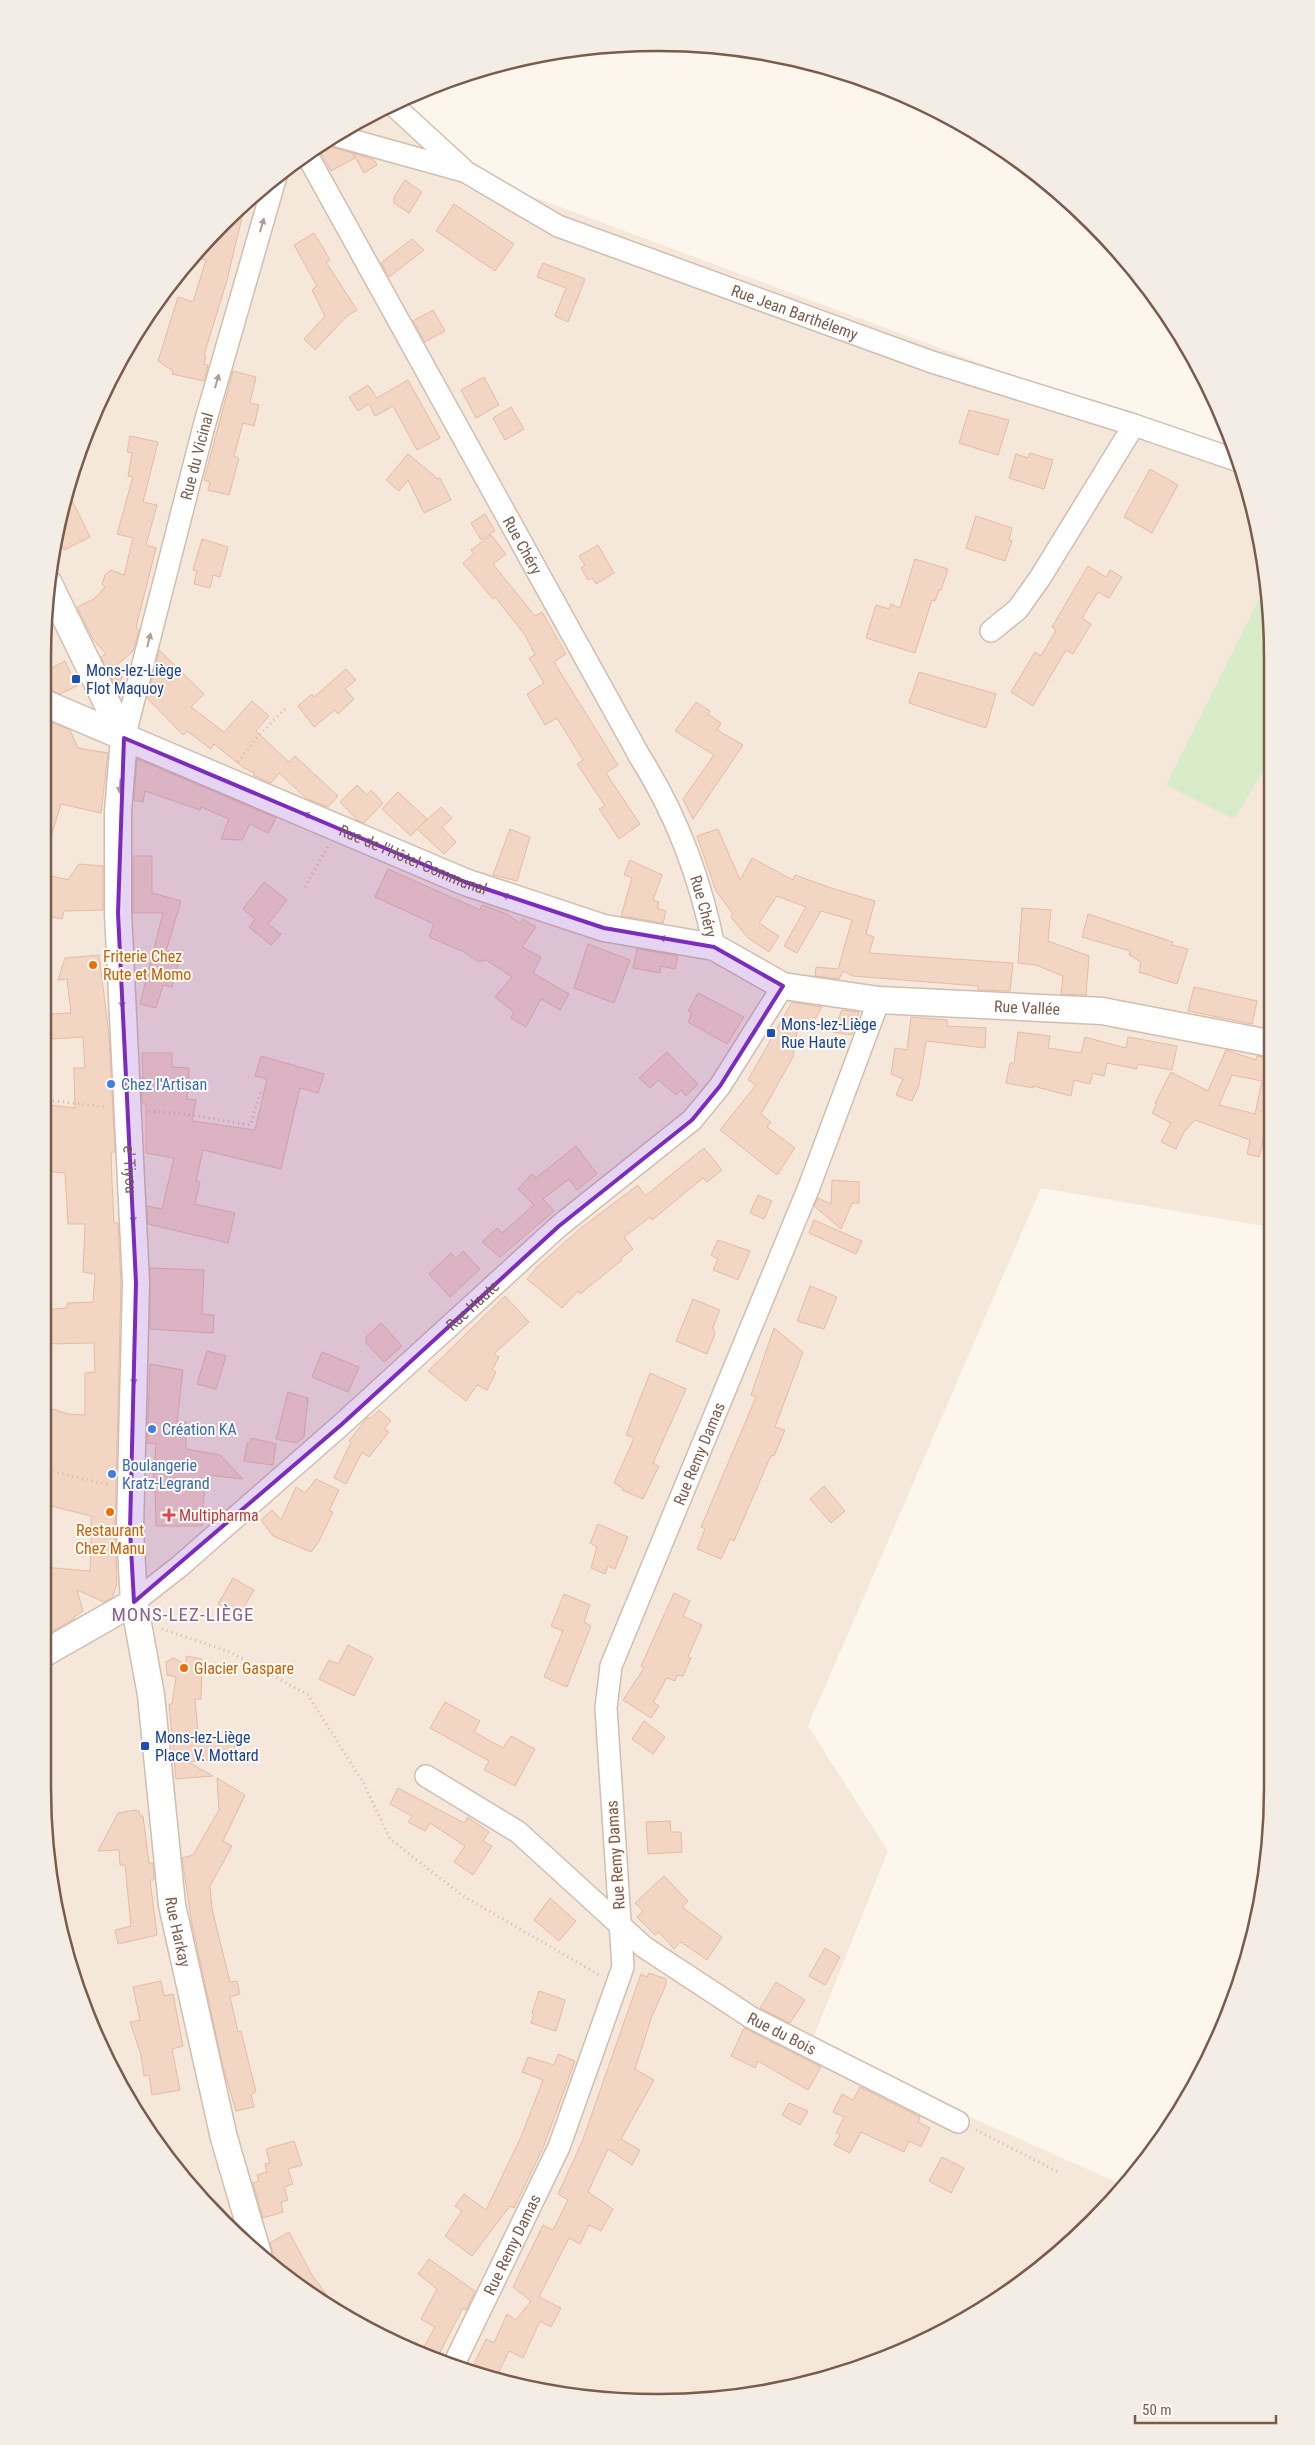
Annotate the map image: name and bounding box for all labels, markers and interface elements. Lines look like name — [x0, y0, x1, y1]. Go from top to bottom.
one-way arrow — [259, 217, 267, 232]
street label: Rue Jean Barthélemy — [729, 281, 861, 344]
one-way arrow — [213, 373, 221, 388]
street label: Rue du Vicinal — [176, 410, 217, 502]
street label: Rue Chéry — [499, 513, 546, 578]
one-way arrow — [145, 632, 153, 647]
place label: Mons-lez-Liège Flot Maquoy — [86, 661, 181, 698]
marker: Mons-lez-Liège Flot Maquoy — [70, 673, 82, 685]
one-way arrow — [116, 779, 124, 795]
one-way arrow — [303, 812, 317, 820]
street label: Rue de l'Hôtel Communal — [336, 821, 489, 899]
street label: Rue Chéry — [686, 873, 721, 939]
one-way arrow — [501, 893, 516, 901]
one-way arrow — [657, 934, 673, 942]
place label: Friterie Chez Rute et Momo — [103, 947, 191, 984]
marker: Friterie Chez Rute et Momo — [87, 959, 99, 971]
one-way arrow — [119, 993, 127, 1009]
street label: Rue Vallée — [994, 997, 1060, 1019]
place label: Mons-lez-Liège Rue Haute — [781, 1015, 876, 1052]
marker: Mons-lez-Liège Rue Haute — [765, 1027, 777, 1039]
place label: Chez l'Artisan — [121, 1075, 207, 1094]
marker: Chez l'Artisan — [105, 1078, 117, 1090]
street label: e' Tiyou — [119, 1145, 141, 1194]
one-way arrow — [129, 1208, 137, 1224]
street label: Rue Haute — [442, 1277, 503, 1335]
one-way arrow — [130, 1371, 138, 1387]
street label: Rue Remy Damas — [670, 1400, 729, 1508]
place label: Création KA — [162, 1420, 237, 1439]
marker: Création KA — [146, 1423, 158, 1435]
place label: Boulangerie Kratz-Legrand — [122, 1456, 210, 1493]
marker: Boulangerie Kratz-Legrand — [106, 1468, 118, 1480]
marker: Restaurant Chez Manu — [104, 1506, 116, 1518]
place label: Multipharma — [179, 1506, 259, 1525]
marker: Multipharma — [163, 1509, 175, 1521]
place label: Restaurant Chez Manu — [75, 1521, 145, 1558]
district label: MONS-LEZ-LIÈGE — [111, 1603, 255, 1626]
place label: Glacier Gaspare — [194, 1659, 294, 1678]
marker: Glacier Gaspare — [178, 1662, 190, 1674]
place label: Mons-lez-Liège Place V. Mottard — [155, 1728, 259, 1765]
marker: Mons-lez-Liège Place V. Mottard — [139, 1740, 151, 1752]
street label: Rue Remy Damas — [602, 1800, 629, 1910]
street label: Rue Harkay — [161, 1896, 195, 1969]
street label: Rue du Bois — [744, 2008, 819, 2059]
street label: Rue Remy Damas — [480, 2191, 545, 2298]
scale bar — [1135, 2392, 1276, 2424]
text: 50 m — [1142, 2401, 1172, 2419]

